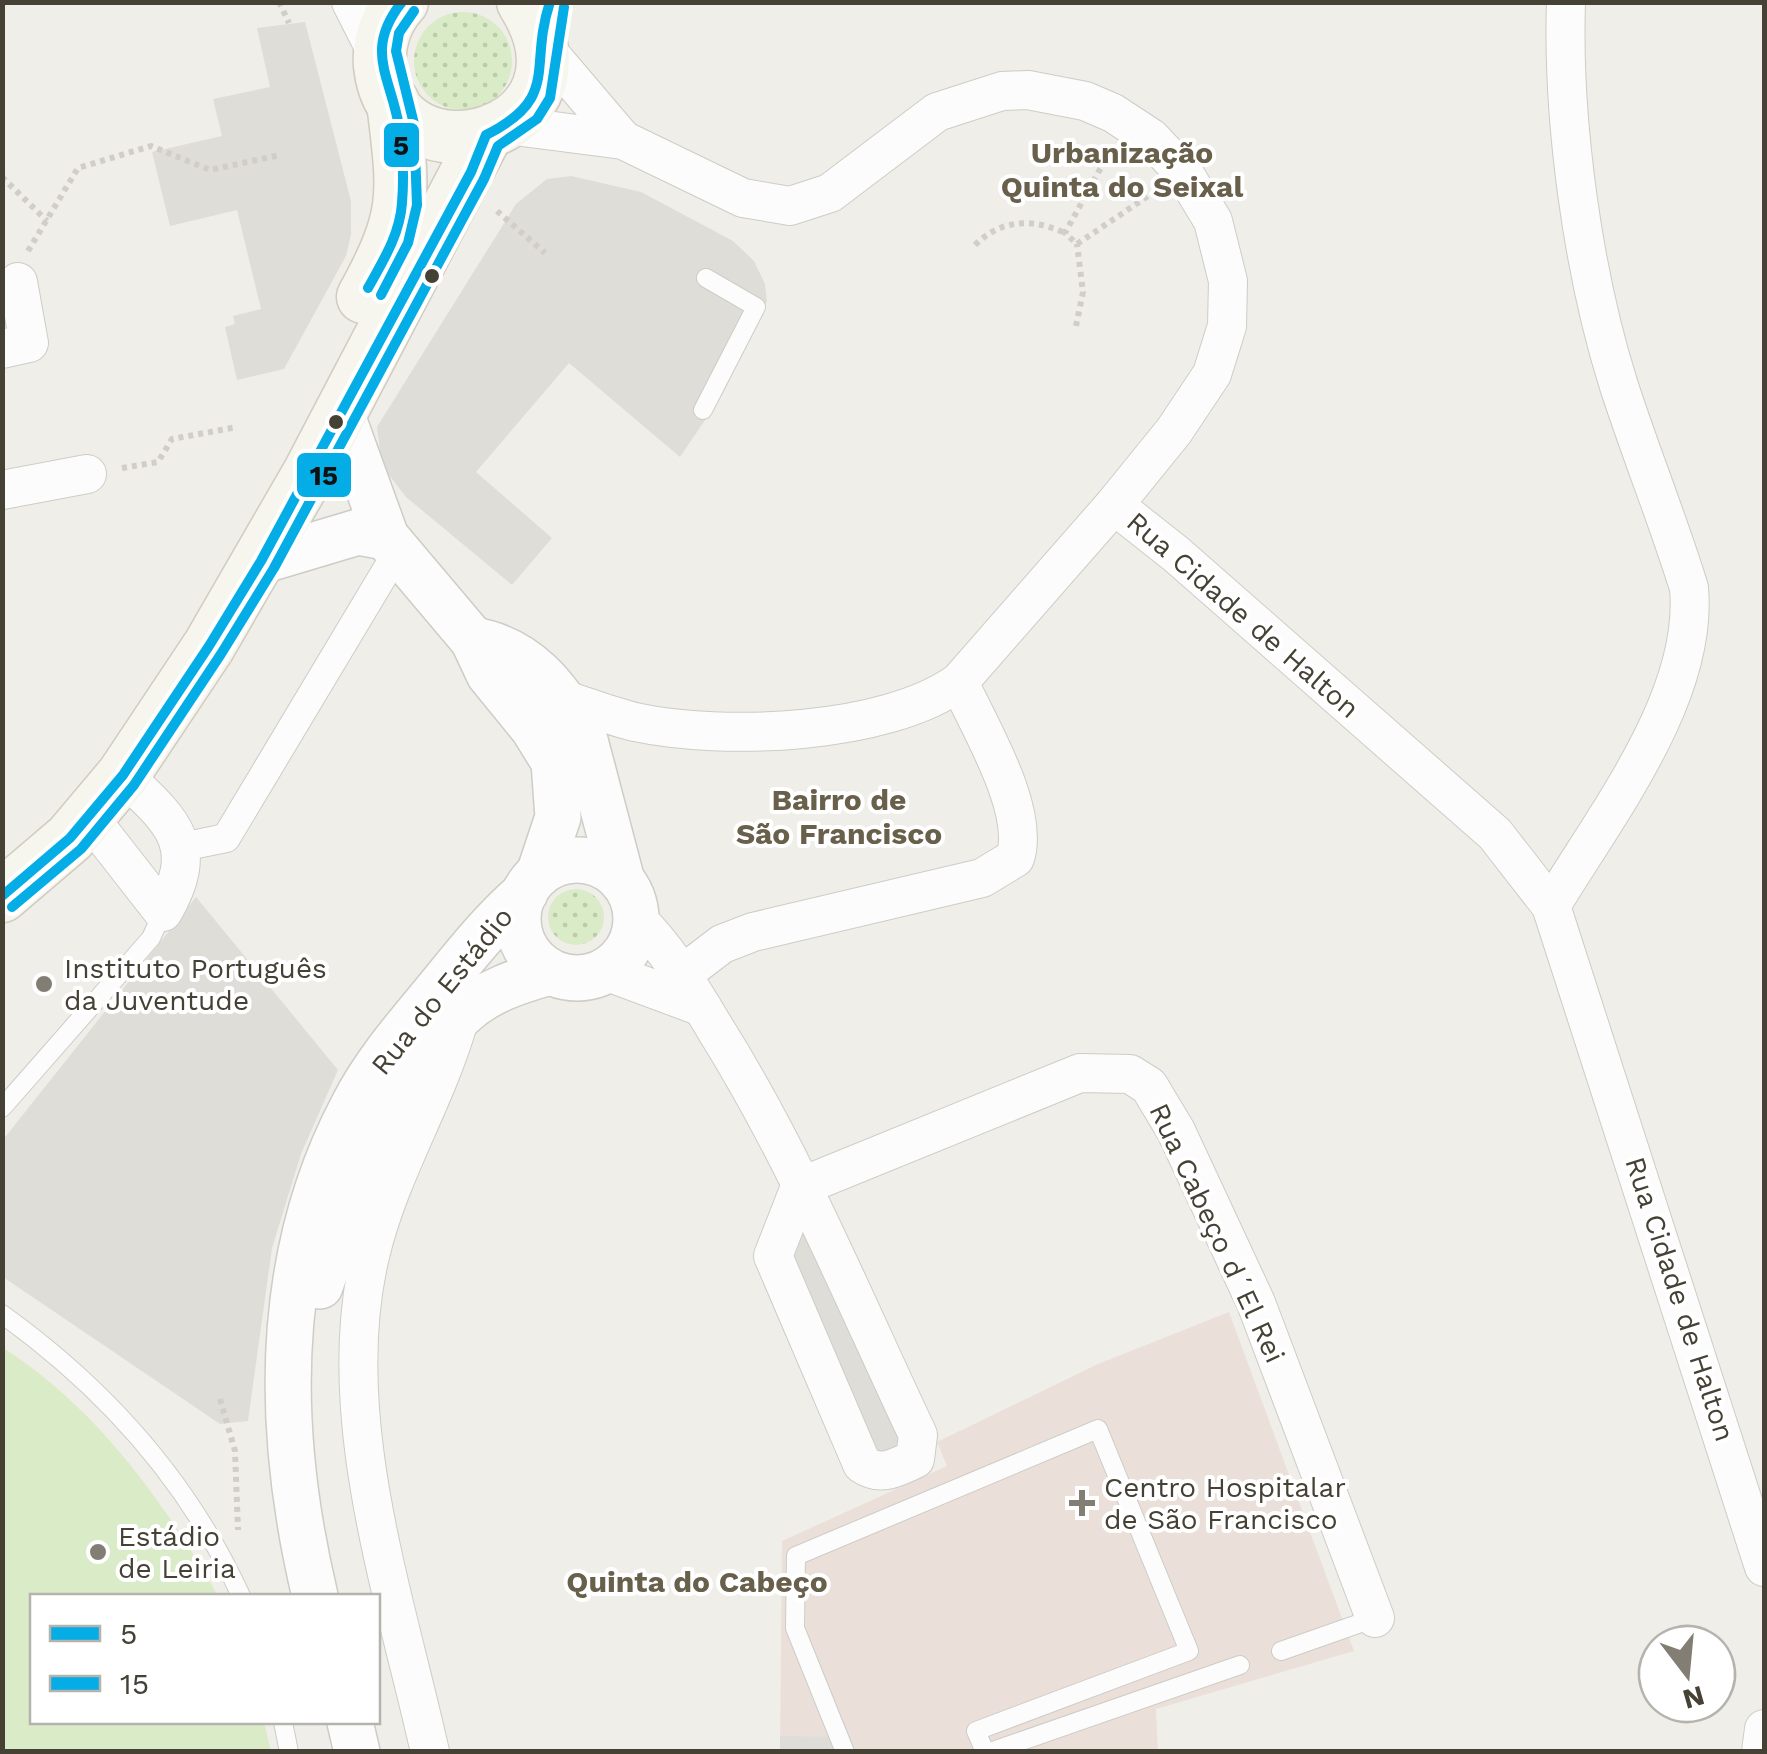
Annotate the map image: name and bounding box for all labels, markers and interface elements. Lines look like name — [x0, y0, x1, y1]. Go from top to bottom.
line badge: 5 — [382, 121, 421, 169]
text: 5 — [393, 129, 409, 162]
district label: Urbanização Quinta do Seixal — [1001, 135, 1243, 204]
unlabelled marker — [422, 266, 442, 286]
unlabelled marker — [326, 412, 346, 432]
line badge: 15 — [295, 451, 353, 499]
text: 15 — [310, 459, 338, 492]
street label: Rua Cidade de Halton — [1120, 505, 1366, 725]
district label: Bairro de São Francisco — [736, 782, 942, 851]
street label: Rua do Estádio — [364, 900, 520, 1082]
place label: Instituto Português da Juventude — [64, 952, 327, 1017]
marker: Instituto Português da Juventude — [33, 973, 55, 995]
street label: Rua Cabeço d´El Rei — [1142, 1098, 1292, 1368]
street label: Rua Cidade de Halton — [1618, 1153, 1742, 1445]
place label: Centro Hospitalar de São Francisco — [1104, 1471, 1346, 1536]
marker: Centro Hospitalar de São Francisco — [1069, 1490, 1095, 1516]
place label: Estádio de Leiria — [118, 1520, 236, 1585]
marker: Estádio de Leiria — [87, 1541, 109, 1563]
district label: Quinta do Cabeço — [566, 1564, 828, 1599]
legend — [30, 1594, 380, 1724]
text: 5 — [120, 1616, 137, 1651]
north arrow — [1637, 1624, 1737, 1724]
text: 15 — [120, 1666, 149, 1701]
text: N — [1679, 1679, 1708, 1716]

